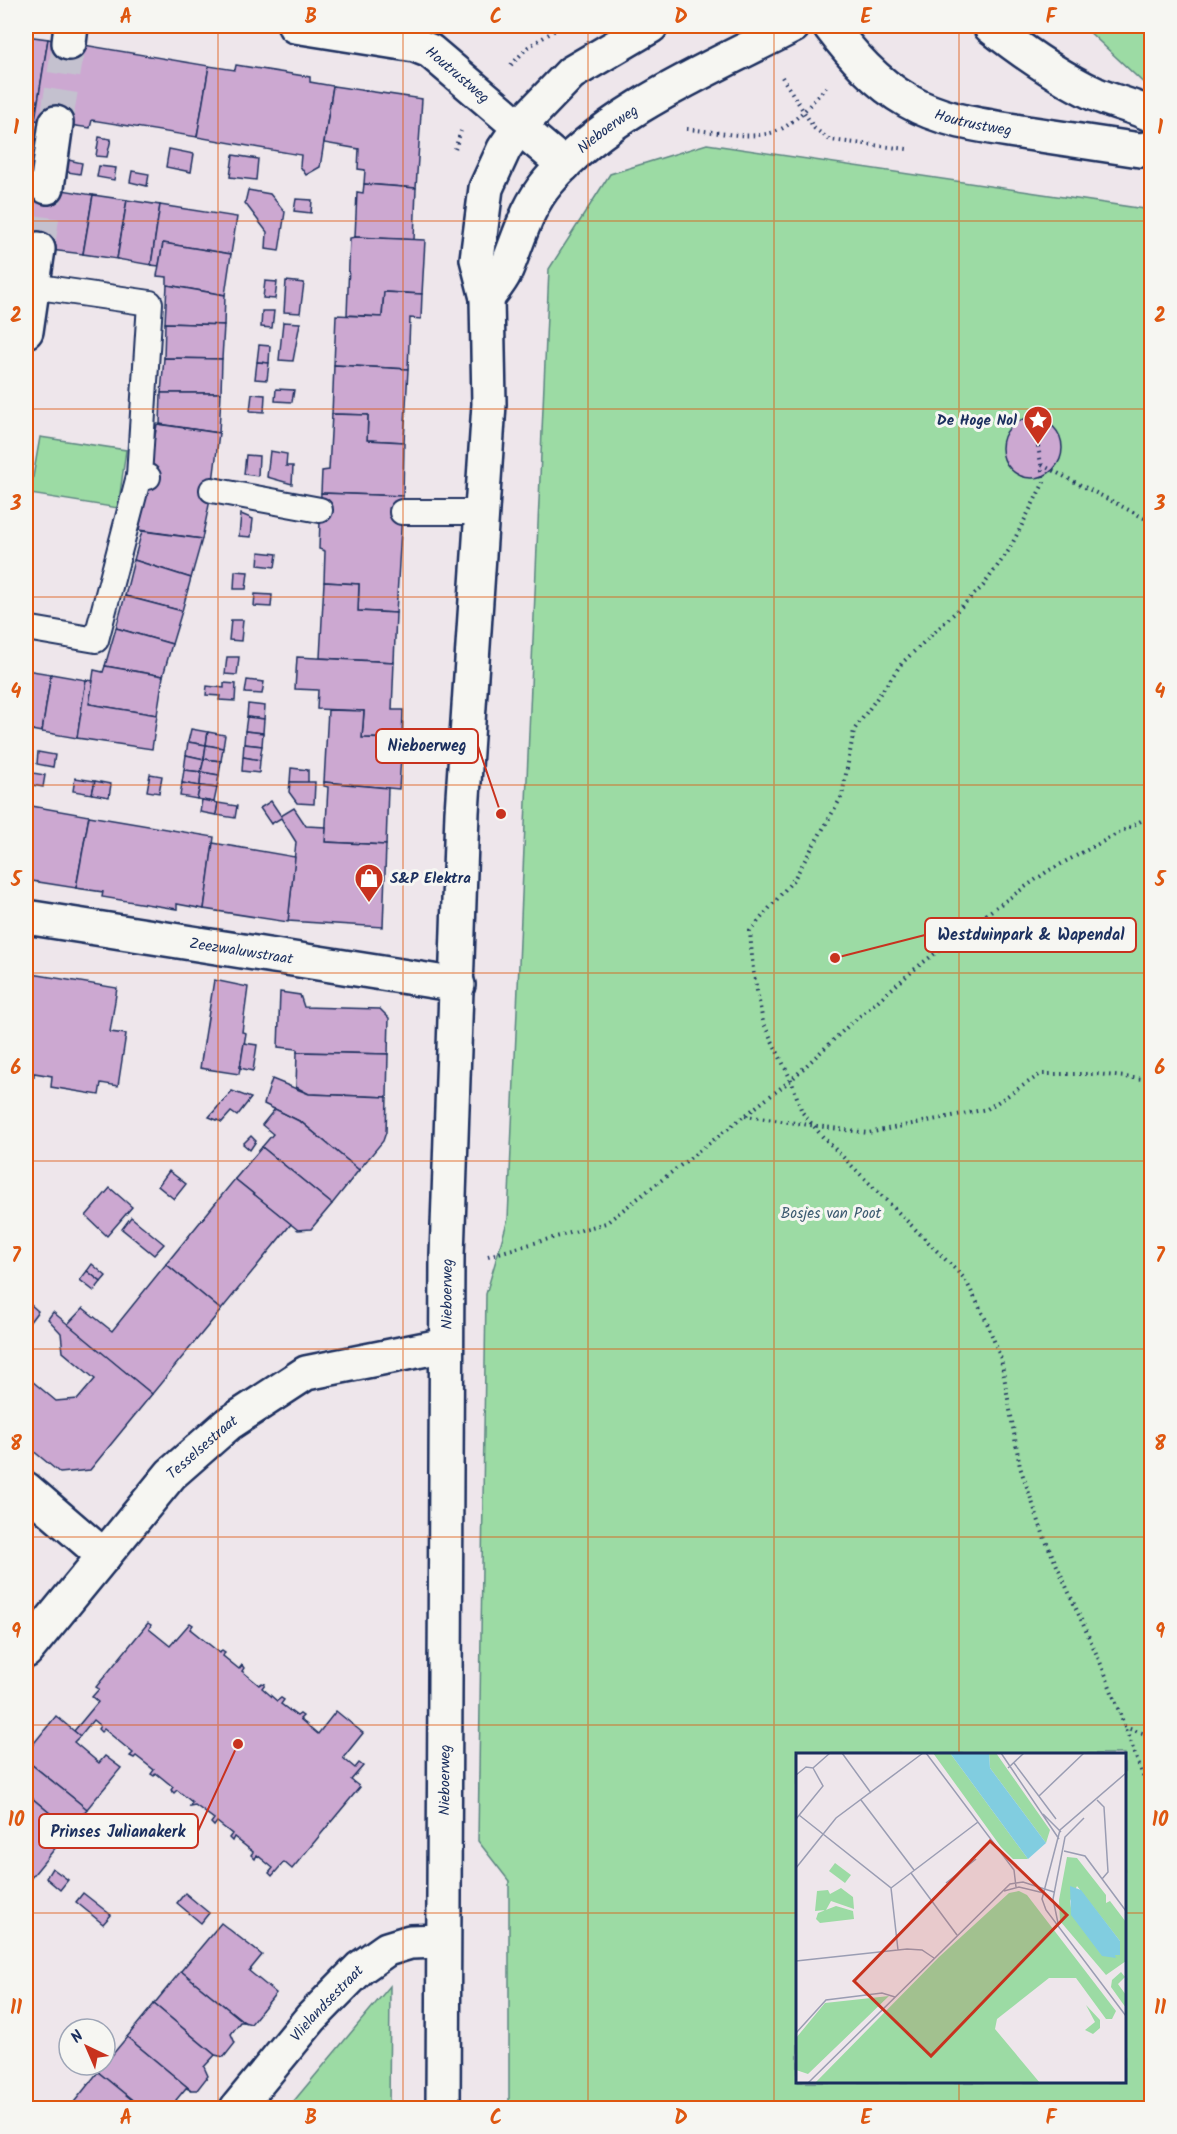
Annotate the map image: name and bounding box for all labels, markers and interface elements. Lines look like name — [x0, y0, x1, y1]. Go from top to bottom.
text: A — [120, 2, 132, 34]
text: B — [305, 2, 317, 34]
text: C — [490, 2, 502, 34]
text: D — [674, 2, 688, 34]
text: E — [860, 2, 872, 34]
text: F — [1046, 2, 1058, 34]
street label: Houtrustweg — [419, 41, 495, 110]
street label: Nieboerweg — [572, 99, 643, 160]
street label: Houtrustweg — [931, 103, 1013, 143]
text: 1 — [13, 113, 19, 145]
text: 1 — [1157, 113, 1163, 145]
text: 2 — [10, 301, 22, 333]
text: 2 — [1154, 301, 1166, 333]
place icon: De Hoge Nol — [1022, 404, 1054, 446]
place label: De Hoge Nol — [937, 409, 1017, 433]
text: 3 — [10, 489, 22, 521]
text: 3 — [1154, 489, 1166, 521]
text: 4 — [11, 677, 22, 709]
text: 4 — [1155, 677, 1166, 709]
callout: Nieboerweg — [376, 729, 478, 763]
text: Nieboerweg — [388, 734, 466, 759]
shop icon: S&P Elektra — [353, 862, 385, 904]
text: 5 — [10, 865, 23, 897]
text: 5 — [1154, 865, 1167, 897]
place label: S&P Elektra — [390, 867, 471, 891]
callout: Westduinpark & Wapendal — [925, 918, 1136, 952]
text: Westduinpark & Wapendal — [938, 923, 1125, 948]
street label: Zeezwaluwstraat — [188, 932, 295, 972]
text: 6 — [11, 1053, 22, 1085]
text: 6 — [1155, 1053, 1166, 1085]
park label: Bosjes van Poot — [781, 1202, 882, 1226]
text: 7 — [11, 1241, 21, 1273]
text: 7 — [1155, 1241, 1165, 1273]
street label: Nieboerweg — [436, 1258, 460, 1330]
street label: Tesselsestraat — [162, 1409, 243, 1486]
text: 8 — [10, 1429, 22, 1461]
text: 8 — [1154, 1429, 1166, 1461]
text: 9 — [11, 1617, 21, 1649]
text: 9 — [1155, 1617, 1165, 1649]
street label: Nieboerweg — [433, 1744, 458, 1816]
inset map — [796, 1753, 1126, 2083]
text: 10 — [8, 1805, 25, 1837]
text: 10 — [1152, 1805, 1169, 1837]
callout: Prinses Julianakerk — [39, 1814, 198, 1848]
text: Prinses Julianakerk — [50, 1820, 187, 1845]
street label: Vlielandsestraat — [285, 1960, 370, 2048]
text: 11 — [10, 1993, 22, 2025]
text: 11 — [1154, 1993, 1166, 2025]
north arrow — [57, 2017, 117, 2077]
text: N — [65, 2025, 90, 2050]
text: A — [120, 2103, 132, 2134]
text: B — [305, 2103, 317, 2134]
text: C — [490, 2103, 502, 2134]
text: D — [674, 2103, 688, 2134]
text: E — [860, 2103, 872, 2134]
text: F — [1046, 2103, 1058, 2134]

